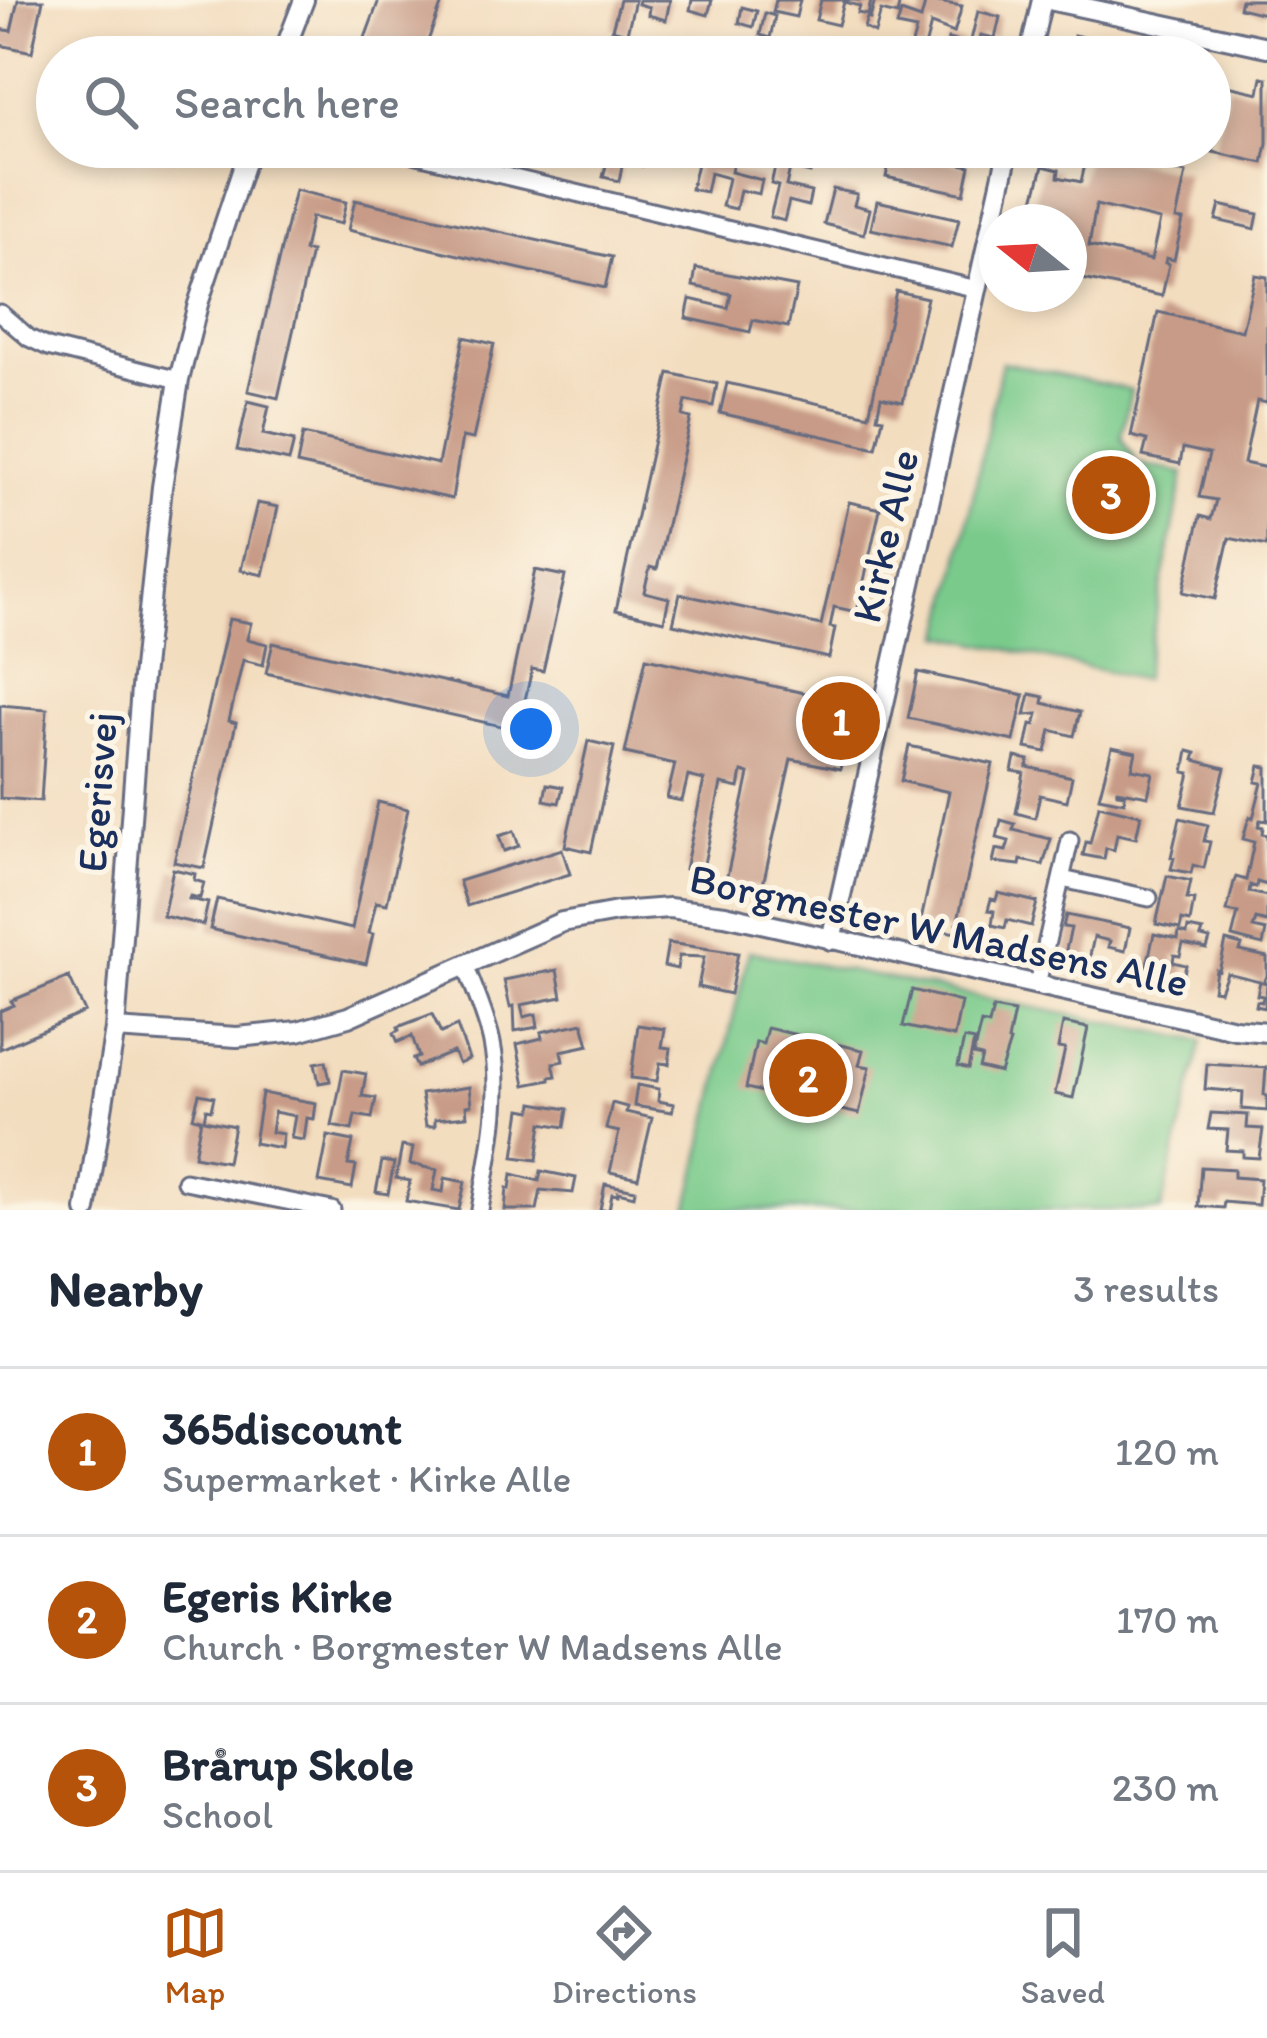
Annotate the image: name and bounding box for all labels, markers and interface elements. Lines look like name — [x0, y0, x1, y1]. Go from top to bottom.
search box — [36, 36, 1231, 168]
icon: search — [78, 69, 144, 135]
text: Search here — [174, 75, 400, 129]
north arrow — [979, 204, 1087, 312]
street label: Kirke Alle — [840, 445, 930, 627]
pin: 3 — [1072, 450, 1150, 540]
pin: 1 — [802, 676, 880, 766]
your location — [501, 699, 561, 759]
street label: Egerisvej — [66, 710, 128, 874]
street label: Borgmester W Madsens Alle — [685, 852, 1193, 1008]
pin: 2 — [769, 1033, 847, 1123]
text: Nearby — [48, 1258, 203, 1319]
text: 3 results — [1073, 1265, 1219, 1312]
text: 365discount — [162, 1401, 402, 1455]
text: 1 — [78, 1428, 96, 1475]
text: 120 m — [1115, 1428, 1219, 1475]
text: Supermarket · Kirke Alle — [162, 1455, 571, 1502]
text: Egeris Kirke — [162, 1569, 393, 1623]
text: 2 — [77, 1596, 97, 1643]
text: 170 m — [1116, 1596, 1219, 1643]
text: Church · Borgmester W Madsens Alle — [162, 1623, 783, 1670]
text: Brårup Skole — [162, 1737, 414, 1791]
text: 3 — [76, 1764, 98, 1811]
text: 230 m — [1112, 1764, 1219, 1811]
text: School — [162, 1791, 273, 1838]
tab: Map — [162, 1900, 228, 2011]
tab: Directions — [552, 1900, 697, 2011]
tab: Saved — [1021, 1900, 1105, 2011]

